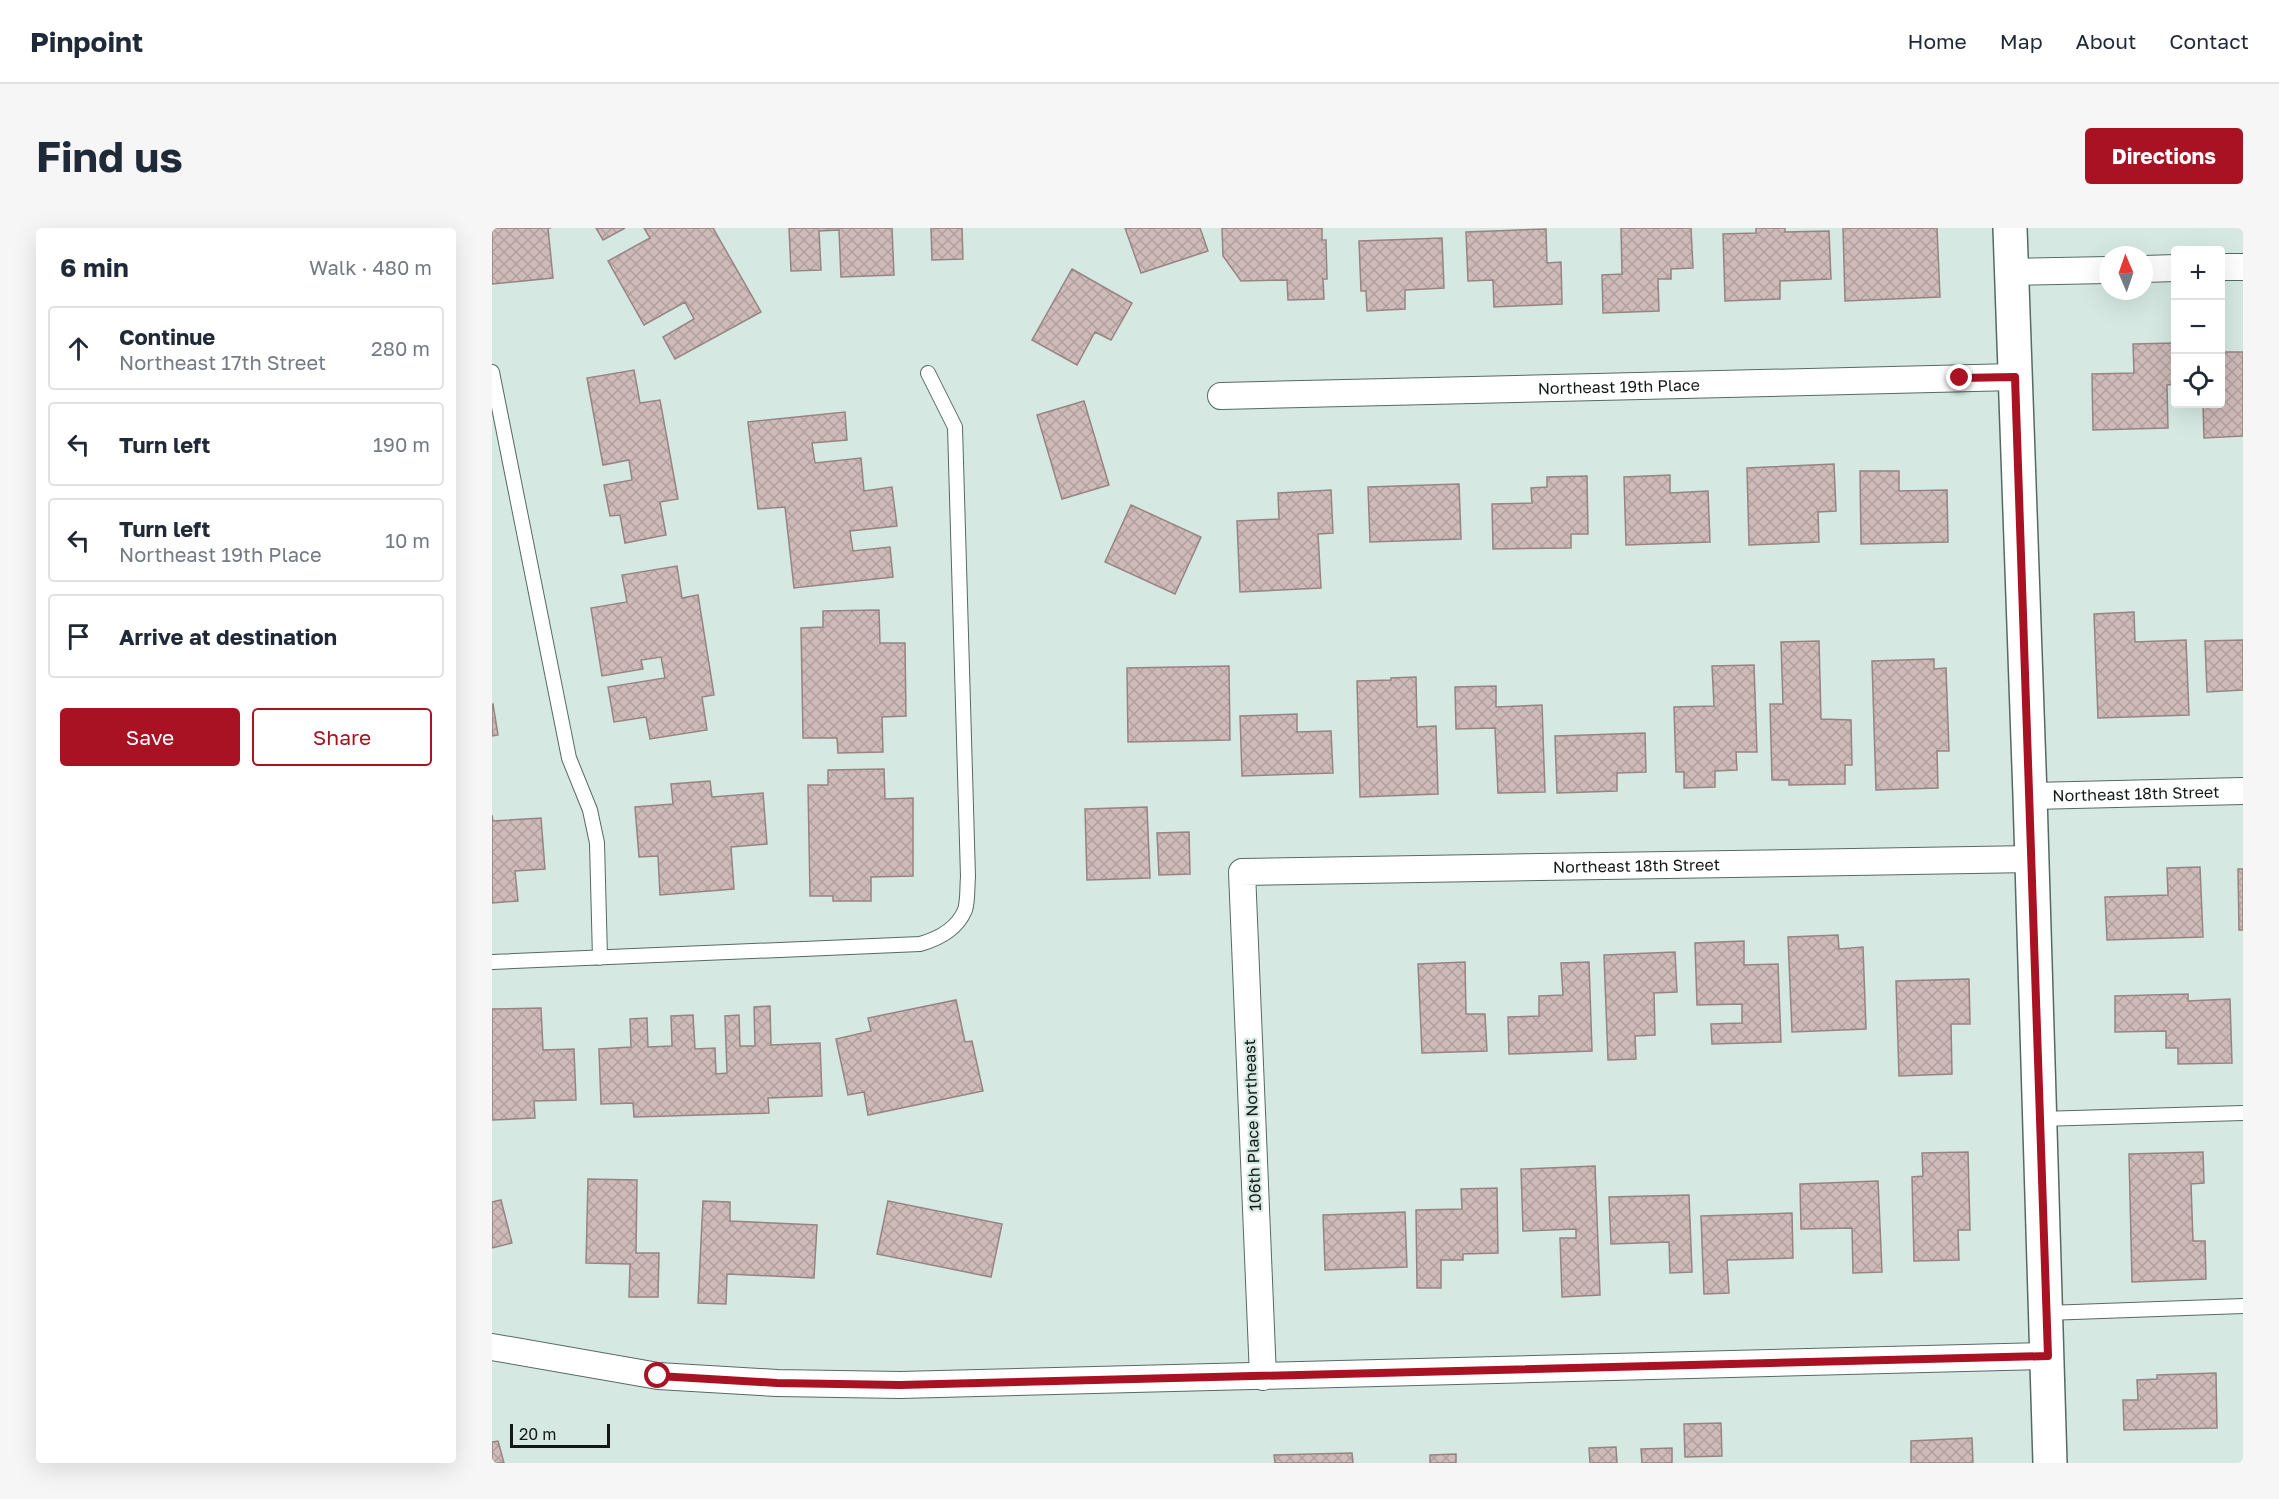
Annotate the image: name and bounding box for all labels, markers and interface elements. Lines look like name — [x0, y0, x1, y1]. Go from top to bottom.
text: Pinpoint — [30, 25, 143, 58]
text: Home — [1907, 28, 1967, 54]
text: Map — [2000, 28, 2043, 54]
text: About — [2076, 28, 2136, 54]
text: Contact — [2169, 28, 2249, 54]
button: Directions — [2085, 128, 2243, 184]
text: Find us — [36, 131, 183, 181]
north arrow — [2099, 246, 2153, 300]
map controls — [2171, 246, 2225, 408]
button: + — [2171, 246, 2225, 300]
text: 6 min — [60, 252, 129, 283]
text: Walk · 480 m — [309, 255, 432, 279]
button: − — [2171, 300, 2225, 354]
text: Continue — [119, 323, 215, 350]
icon: ahead — [62, 332, 95, 365]
text: 280 m — [371, 336, 430, 360]
text: Northeast 17th Street — [119, 350, 326, 374]
button: locate — [2171, 354, 2225, 408]
route end — [1946, 364, 1972, 390]
street label: Northeast 19th Place — [1538, 375, 1700, 398]
icon: left — [62, 428, 95, 461]
text: Turn left — [119, 431, 210, 458]
text: 190 m — [373, 432, 430, 456]
text: Turn left — [119, 515, 210, 542]
icon: left — [62, 524, 95, 557]
text: 10 m — [385, 528, 430, 552]
text: Northeast 19th Place — [119, 542, 322, 566]
icon: arrive — [62, 620, 95, 653]
text: Arrive at destination — [119, 623, 337, 650]
button: Save — [60, 708, 240, 766]
button: Share — [252, 708, 432, 766]
street label: Northeast 18th Street — [2052, 782, 2220, 805]
street label: Northeast 18th Street — [1553, 854, 1720, 877]
street label: 106th Place Northeast — [1239, 1039, 1265, 1211]
route start — [644, 1362, 670, 1388]
scale bar — [510, 1421, 610, 1448]
text: 20 m — [519, 1424, 556, 1444]

